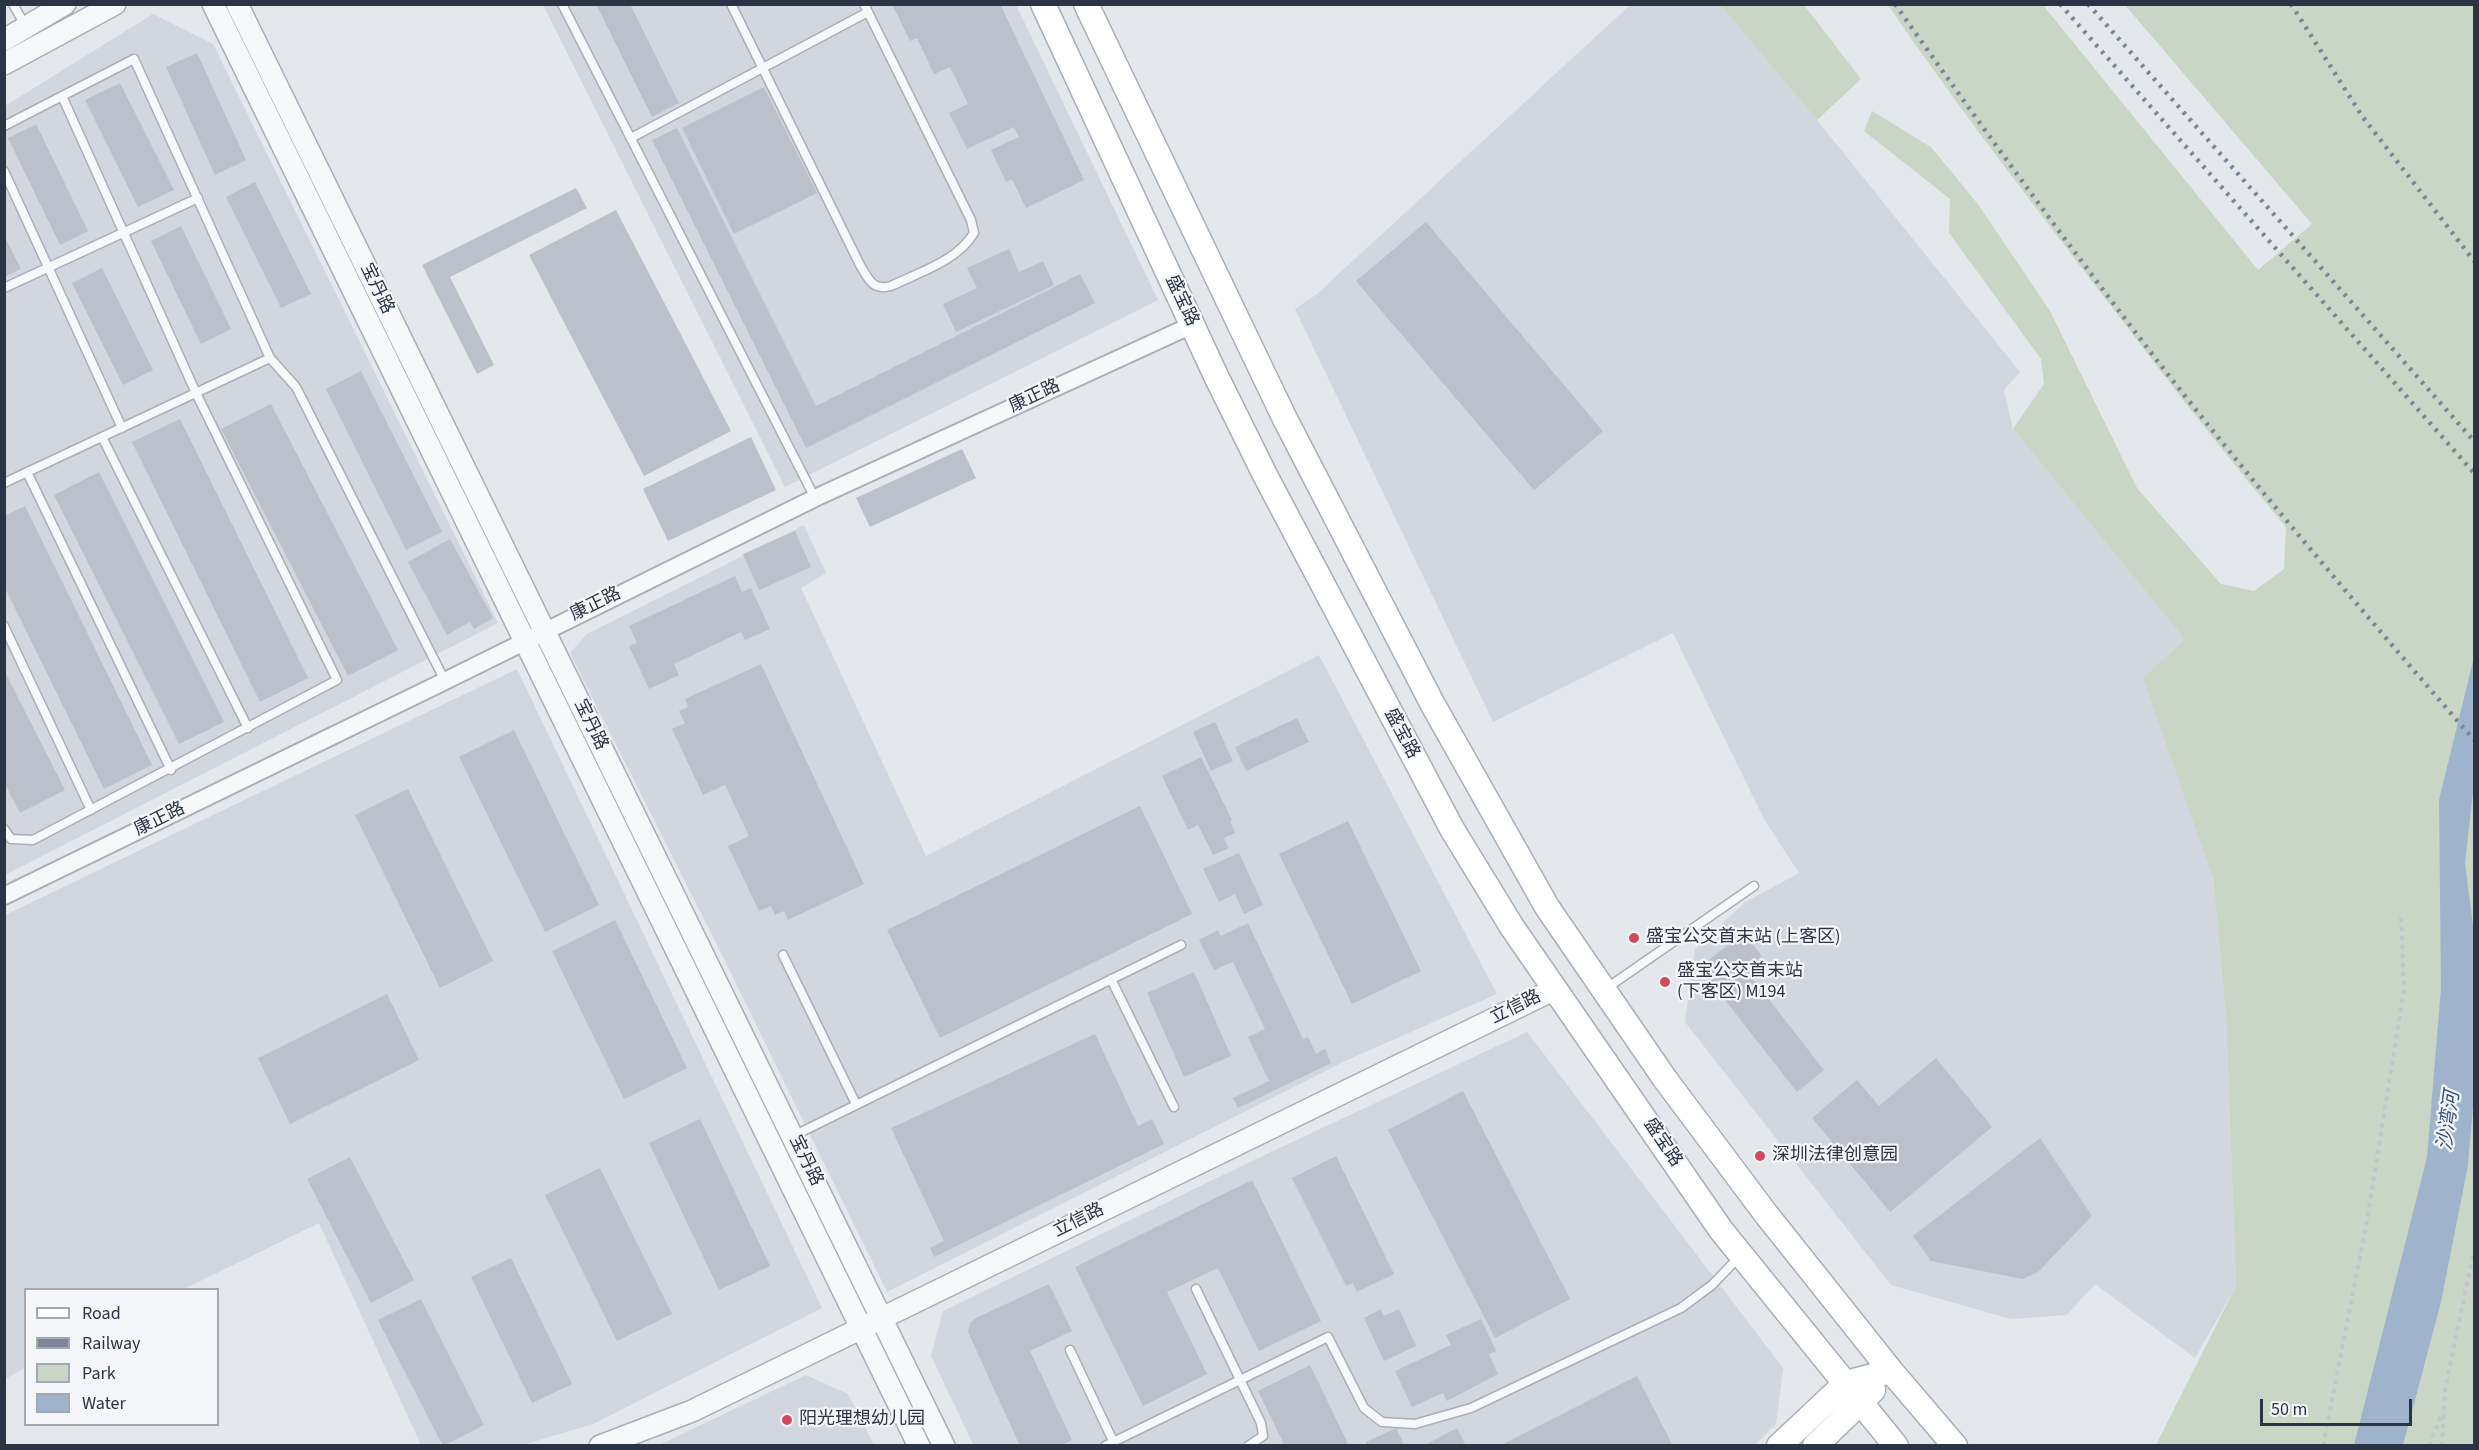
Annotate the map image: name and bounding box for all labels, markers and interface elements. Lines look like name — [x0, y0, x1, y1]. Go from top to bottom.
street label: 宝丹路 — [354, 260, 398, 318]
street label: 盛宝路 — [1160, 272, 1202, 330]
street label: 康正路 — [1006, 376, 1064, 418]
street label: 康正路 — [567, 583, 625, 627]
street label: 宝丹路 — [568, 696, 612, 754]
street label: 盛宝路 — [1379, 705, 1423, 763]
street label: 康正路 — [131, 798, 189, 842]
place label: 盛宝公交首末站 (上客区) — [1646, 927, 1841, 949]
marker: 盛宝公交首末站 (上客区) — [1627, 931, 1641, 945]
place label: 盛宝公交首末站 (下客区) M194 — [1677, 961, 1803, 1004]
marker: 盛宝公交首末站 (下客区) M194 — [1658, 975, 1672, 989]
street label: 立信路 — [1487, 986, 1545, 1030]
water label: 沙湾河 — [2434, 1090, 2466, 1152]
street label: 盛宝路 — [1638, 1115, 1686, 1171]
street label: 宝丹路 — [783, 1132, 827, 1190]
place label: 深圳法律创意园 — [1772, 1145, 1898, 1167]
marker: 深圳法律创意园 — [1753, 1149, 1767, 1163]
street label: 立信路 — [1050, 1199, 1108, 1243]
legend — [24, 1288, 219, 1426]
text: Road — [82, 1301, 121, 1326]
text: Railway — [82, 1331, 141, 1356]
text: Park — [82, 1361, 116, 1386]
scale bar — [2263, 1387, 2414, 1425]
text: Water — [82, 1391, 126, 1416]
text: 50 m — [2271, 1397, 2307, 1422]
place label: 阳光理想幼儿园 — [799, 1409, 925, 1431]
marker: 阳光理想幼儿园 — [780, 1413, 794, 1427]

